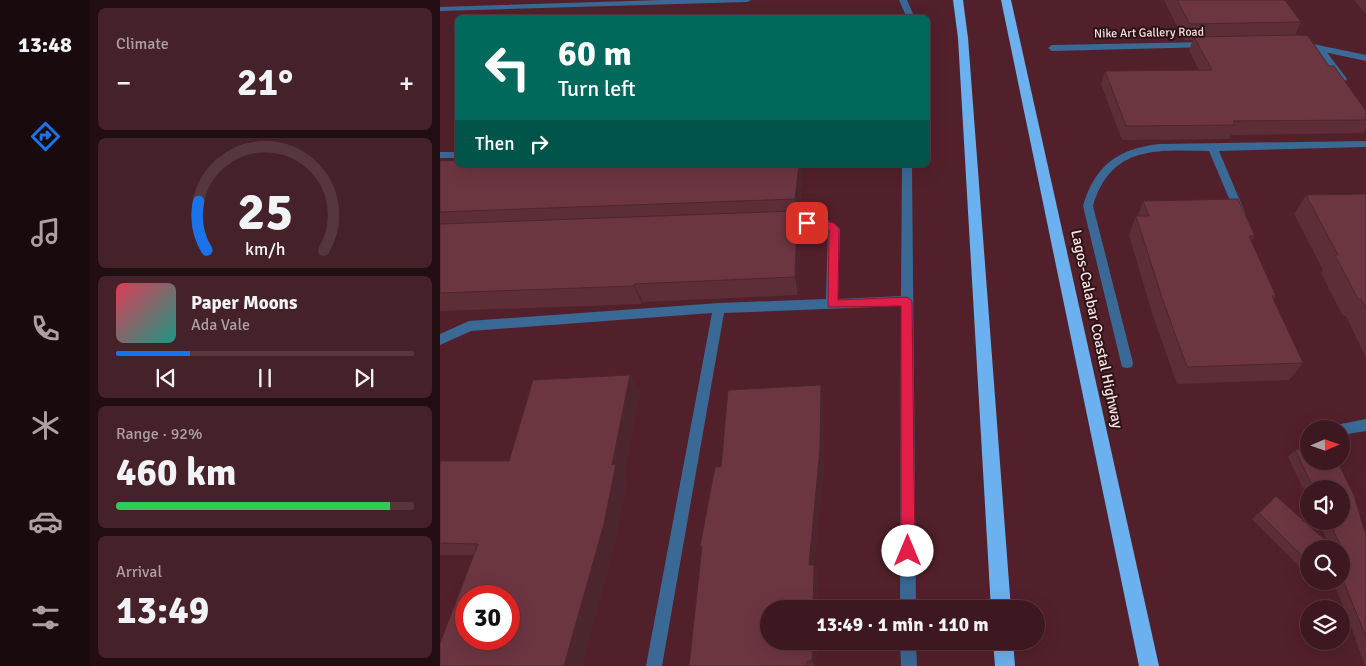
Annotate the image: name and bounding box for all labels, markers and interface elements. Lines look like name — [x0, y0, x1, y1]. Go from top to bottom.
street label: Nike Art Gallery Road — [1094, 25, 1204, 41]
text: 13:48 — [18, 31, 72, 58]
text: 60 m — [558, 32, 632, 75]
text: Climate — [116, 34, 169, 54]
icon: left — [475, 35, 540, 100]
text: 21° — [237, 59, 293, 106]
text: − — [116, 66, 131, 100]
text: + — [399, 66, 414, 100]
text: Turn left — [558, 75, 636, 102]
icon: directions — [28, 119, 63, 154]
icon: right — [525, 130, 553, 158]
text: Then — [475, 132, 515, 156]
text: 25 — [237, 180, 293, 244]
pin — [786, 202, 828, 244]
icon: arrive — [793, 209, 821, 237]
icon: music — [28, 215, 63, 250]
street label: Lagos-Calabar Coastal Highway — [1067, 228, 1127, 430]
text: km/h — [245, 238, 285, 260]
text: Paper Moons — [191, 291, 297, 315]
icon: phone — [28, 311, 63, 346]
text: Ada Vale — [191, 315, 250, 335]
icon: previous — [152, 364, 180, 392]
icon: pause — [251, 364, 279, 392]
icon: next — [350, 364, 378, 392]
icon: climate — [28, 408, 63, 443]
north arrow — [1300, 420, 1350, 470]
map controls — [1300, 420, 1350, 650]
text: Range · 92% — [116, 424, 202, 444]
text: 460 km — [116, 449, 237, 496]
button: sound — [1300, 480, 1350, 530]
icon: car — [28, 504, 63, 539]
position arrow — [881, 524, 933, 576]
button: search — [1300, 540, 1350, 590]
text: Arrival — [116, 562, 162, 582]
speed limit sign: 30 — [455, 585, 520, 650]
text: 13:49 — [116, 587, 209, 634]
icon: filters — [28, 600, 63, 635]
button: layers — [1300, 600, 1350, 650]
text: 13:49 · 1 min · 110 m — [816, 613, 989, 637]

